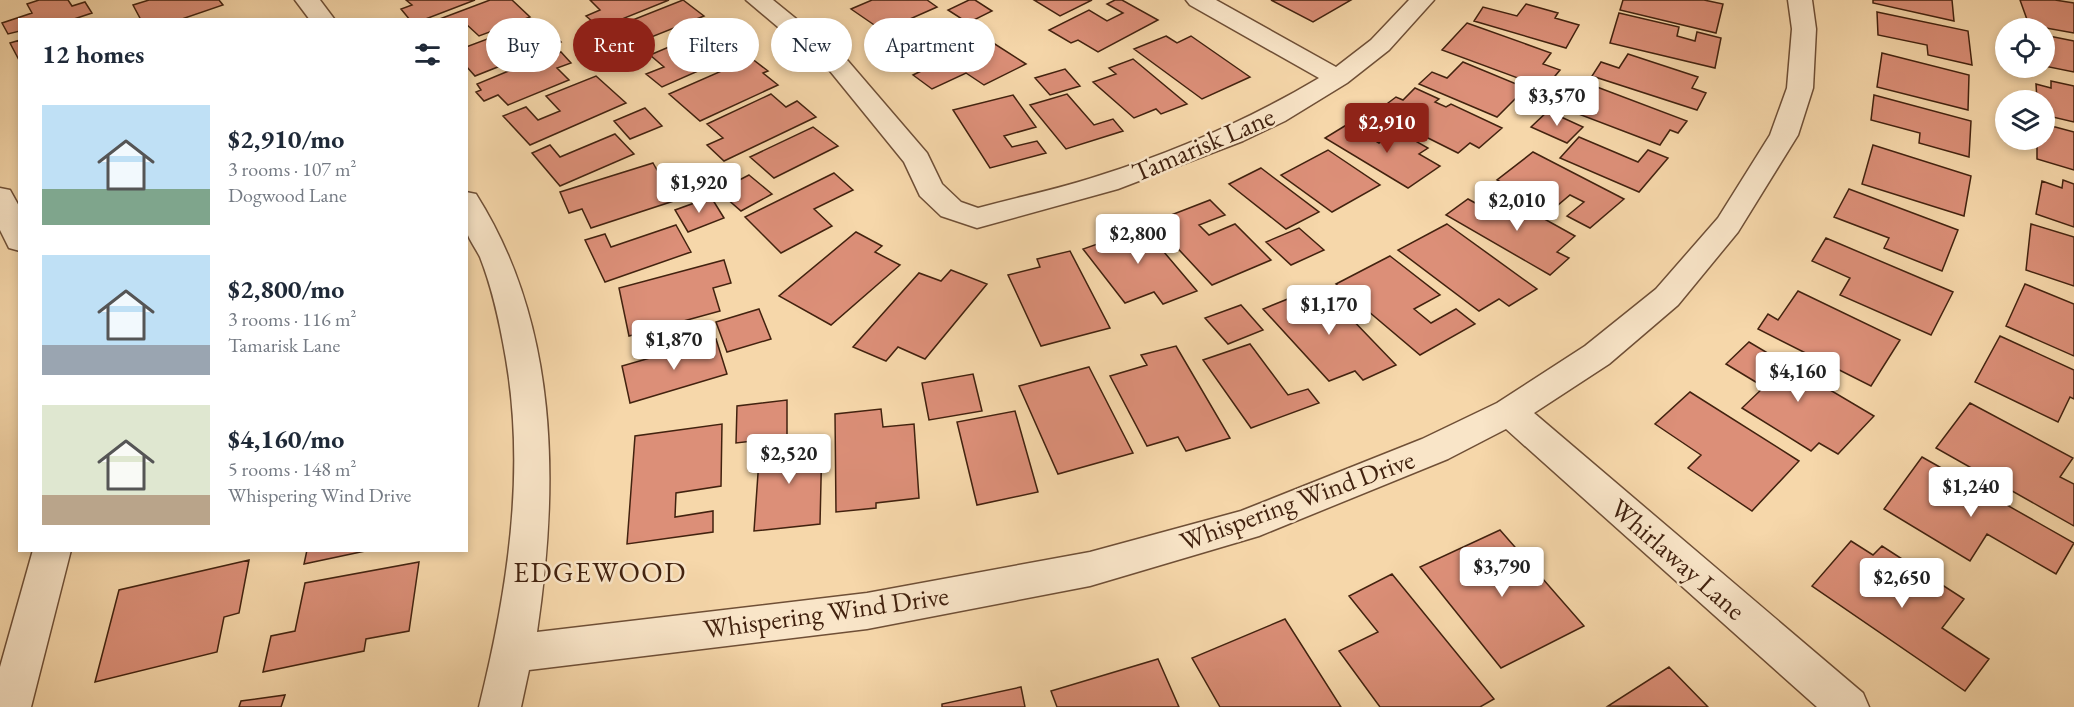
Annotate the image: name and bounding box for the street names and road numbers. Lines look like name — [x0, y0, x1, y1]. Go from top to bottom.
street label: Tamarisk Lane — [1126, 98, 1280, 190]
street label: Whispering Wind Drive — [1175, 441, 1419, 559]
street label: Whirlaway Lane — [1603, 491, 1753, 627]
street label: Whispering Wind Drive — [701, 577, 951, 647]

